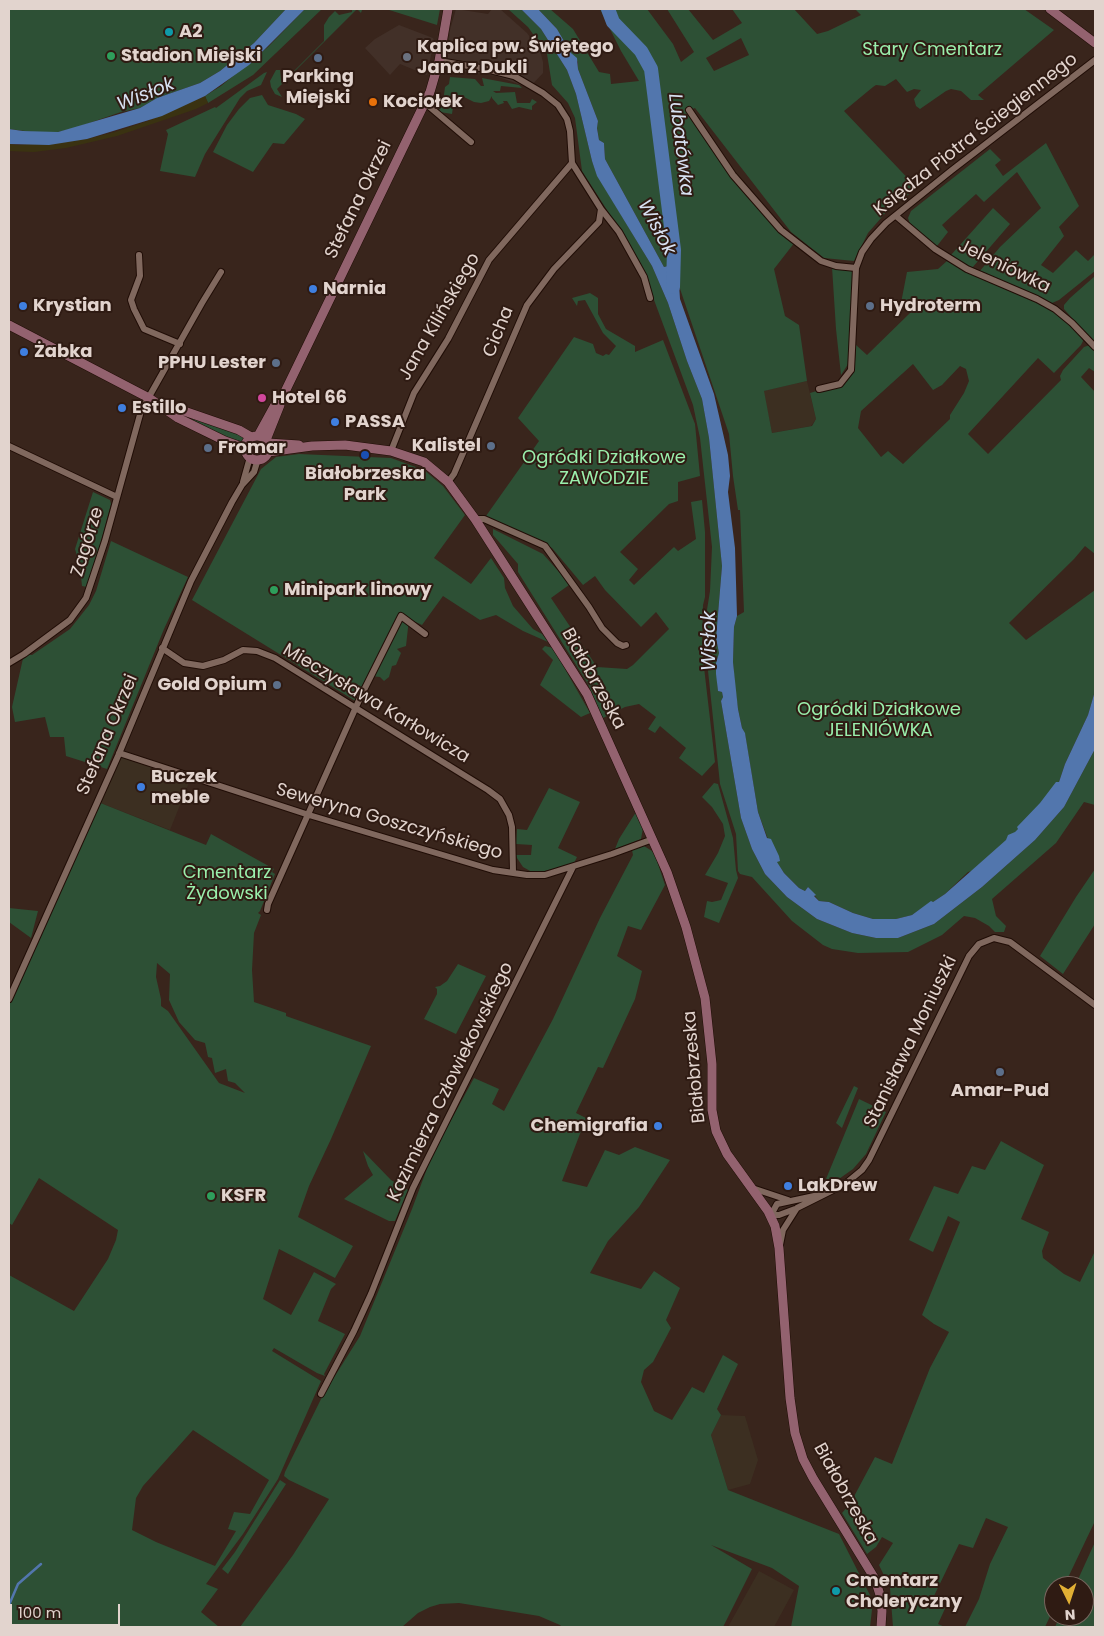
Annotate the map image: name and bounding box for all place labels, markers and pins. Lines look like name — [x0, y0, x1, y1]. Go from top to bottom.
place label: A2 — [179, 21, 203, 43]
marker: A2 — [163, 26, 175, 38]
place label: Kaplica pw. Świętego Jana z Dukli — [417, 36, 613, 78]
place label: Stadion Miejski — [121, 45, 261, 67]
marker: Stadion Miejski — [105, 50, 117, 62]
marker: Kaplica pw. Świętego Jana z Dukli — [401, 51, 413, 63]
marker: Parking Miejski — [312, 52, 324, 64]
place label: Parking Miejski — [282, 66, 354, 108]
place label: Kociołek — [383, 91, 463, 113]
marker: Kociołek — [367, 96, 379, 108]
place label: Narnia — [323, 278, 386, 300]
marker: Narnia — [307, 283, 319, 295]
place label: Krystian — [33, 295, 112, 317]
place label: Hydroterm — [880, 295, 981, 317]
marker: Krystian — [17, 300, 29, 312]
marker: Hydroterm — [864, 300, 876, 312]
place label: Żabka — [34, 341, 93, 363]
marker: Żabka — [18, 346, 30, 358]
place label: PPHU Lester — [158, 352, 266, 374]
marker: PPHU Lester — [270, 357, 282, 369]
place label: Hotel 66 — [272, 387, 347, 409]
marker: Hotel 66 — [256, 392, 268, 404]
place label: Estillo — [132, 397, 186, 419]
marker: Estillo — [116, 402, 128, 414]
place label: PASSA — [345, 411, 405, 433]
marker: PASSA — [329, 416, 341, 428]
place label: Kalistel — [412, 435, 481, 457]
place label: Fromar — [218, 437, 286, 459]
marker: Kalistel — [485, 440, 497, 452]
marker: Fromar — [202, 442, 214, 454]
marker: Białobrzeska Park — [359, 449, 371, 461]
place label: Białobrzeska Park — [305, 463, 425, 506]
place label: Minipark linowy — [284, 579, 432, 601]
marker: Minipark linowy — [268, 584, 280, 596]
place label: Gold Opium — [158, 674, 267, 696]
marker: Gold Opium — [271, 679, 283, 691]
place label: Buczek meble — [151, 766, 217, 809]
marker: Buczek meble — [135, 781, 147, 793]
marker: Amar-Pud — [994, 1066, 1006, 1078]
place label: Amar-Pud — [951, 1080, 1049, 1102]
place label: Chemigrafia — [531, 1115, 648, 1137]
marker: Chemigrafia — [652, 1120, 664, 1132]
place label: LakDrew — [798, 1175, 877, 1197]
marker: LakDrew — [782, 1180, 794, 1192]
place label: KSFR — [221, 1185, 266, 1207]
marker: KSFR — [205, 1190, 217, 1202]
place label: Cmentarz Choleryczny — [846, 1570, 962, 1612]
marker: Cmentarz Choleryczny — [830, 1585, 842, 1597]

